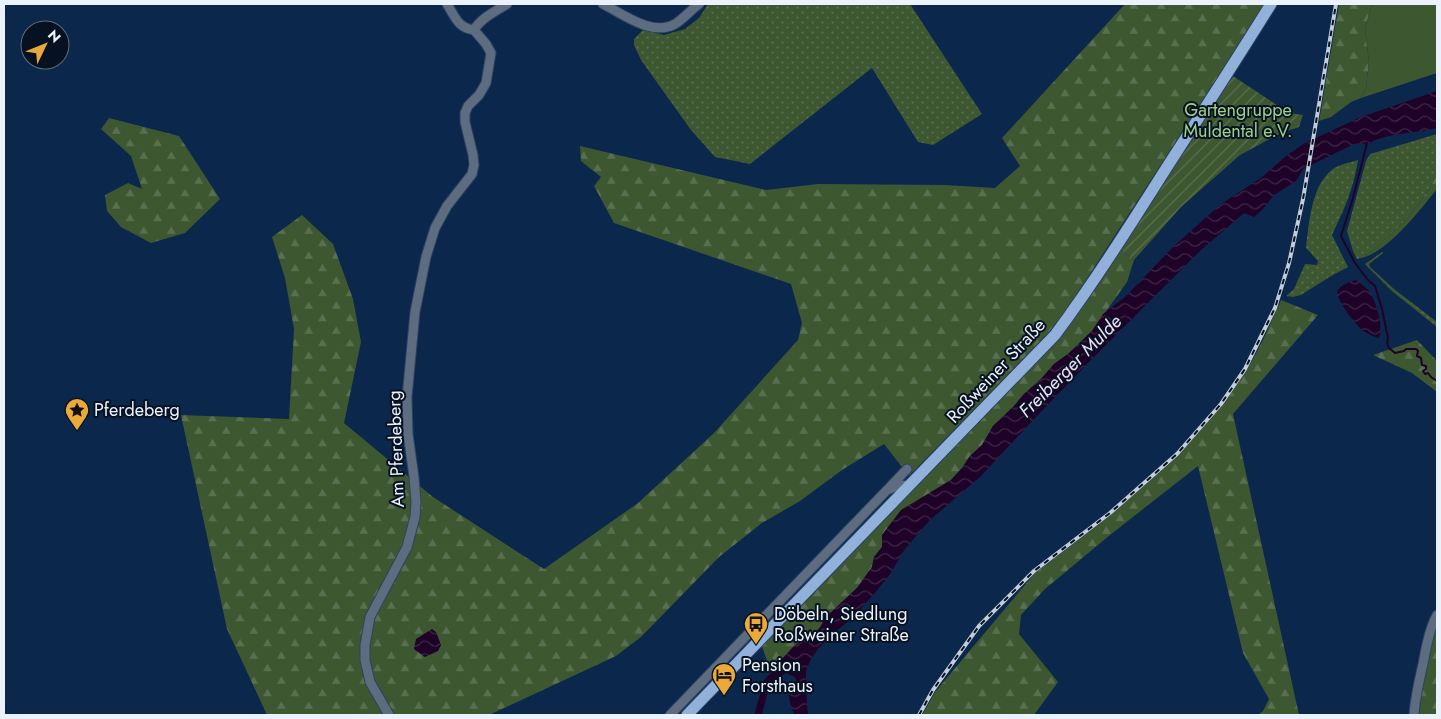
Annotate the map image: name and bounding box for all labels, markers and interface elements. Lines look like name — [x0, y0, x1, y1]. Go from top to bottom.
north arrow — [20, 20, 70, 70]
text: N — [43, 25, 66, 47]
park label: Gartengruppe Muldental e.V. — [1184, 97, 1292, 144]
water label: Freiberger Mulde — [1012, 308, 1128, 424]
street label: Roßweiner Straße — [941, 313, 1051, 429]
street label: Am Pferdeberg — [381, 390, 411, 508]
place icon: Pferdeberg — [64, 397, 90, 431]
place label: Pferdeberg — [94, 397, 180, 423]
place label: Döbeln, Siedlung Roßweiner Straße — [774, 601, 909, 648]
bus stop icon: Döbeln, Siedlung Roßweiner Straße — [743, 611, 769, 645]
place label: Pension Forsthaus — [742, 652, 813, 699]
hotel icon: Pension Forsthaus — [711, 662, 737, 696]

